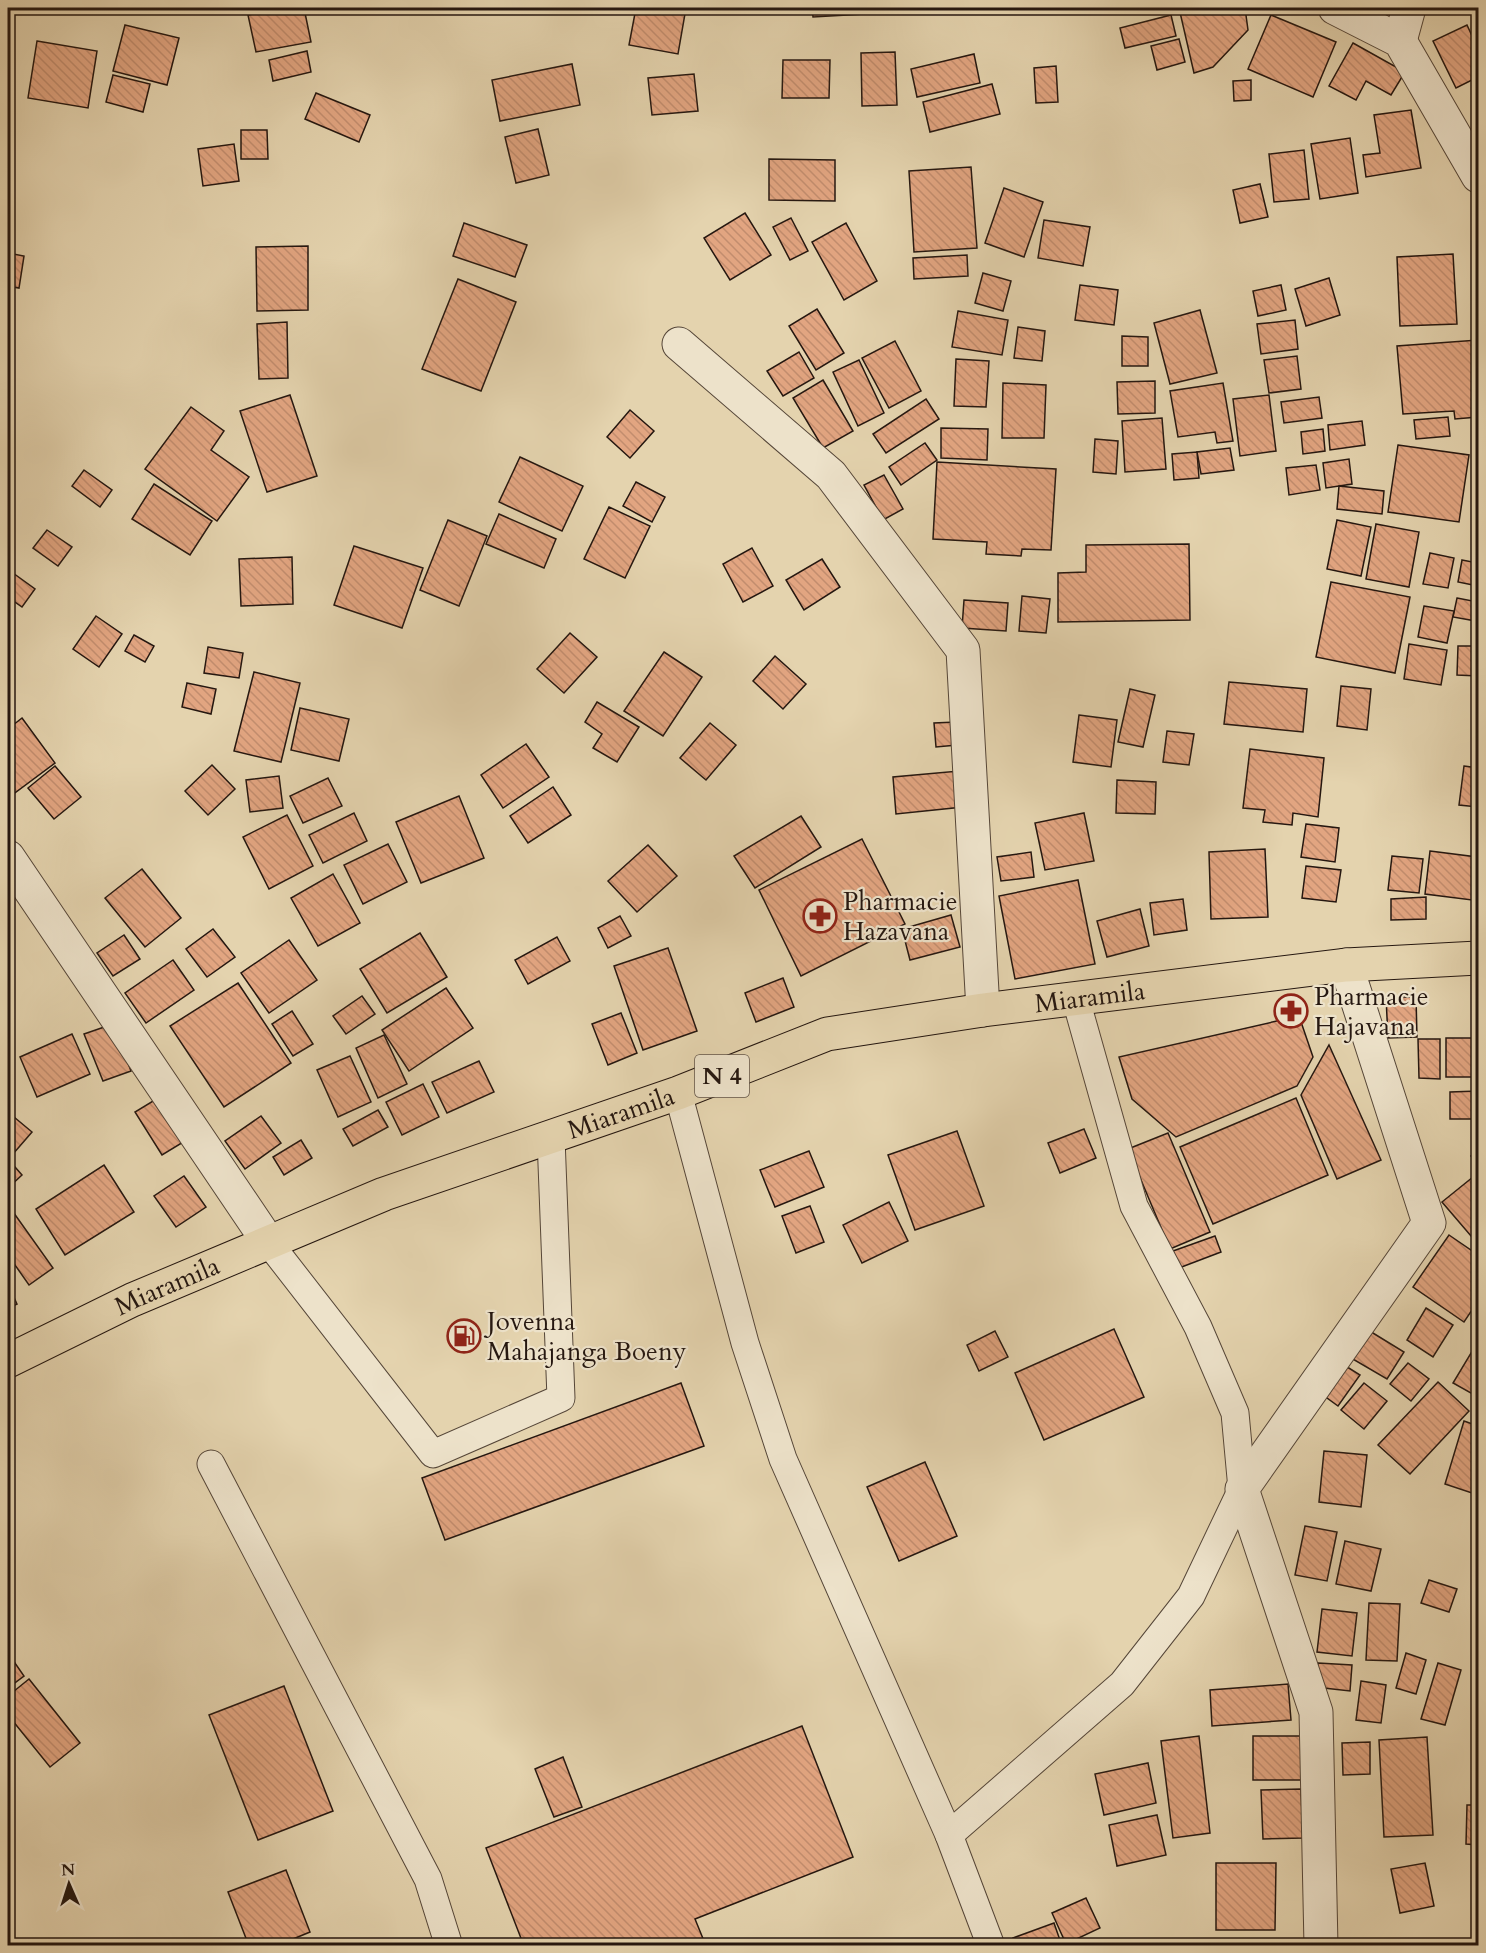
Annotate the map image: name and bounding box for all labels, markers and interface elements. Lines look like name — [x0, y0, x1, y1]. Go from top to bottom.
place label: Pharmacie Hazavana — [843, 884, 958, 949]
pharmacy icon: Pharmacie Hazavana — [802, 898, 838, 934]
street label: Miaramila — [1032, 973, 1147, 1021]
place label: Pharmacie Hajavana — [1314, 979, 1429, 1044]
pharmacy icon: Pharmacie Hajavana — [1273, 993, 1309, 1029]
road number: N 4 — [695, 1055, 749, 1097]
street label: Miaramila — [563, 1078, 679, 1147]
street label: Miaramila — [108, 1248, 225, 1324]
place label: Jovenna Mahajanga Boeny — [483, 1304, 687, 1369]
fuel station icon: Jovenna Mahajanga Boeny — [446, 1318, 482, 1354]
north arrow — [39, 1854, 99, 1914]
text: N — [61, 1859, 76, 1881]

